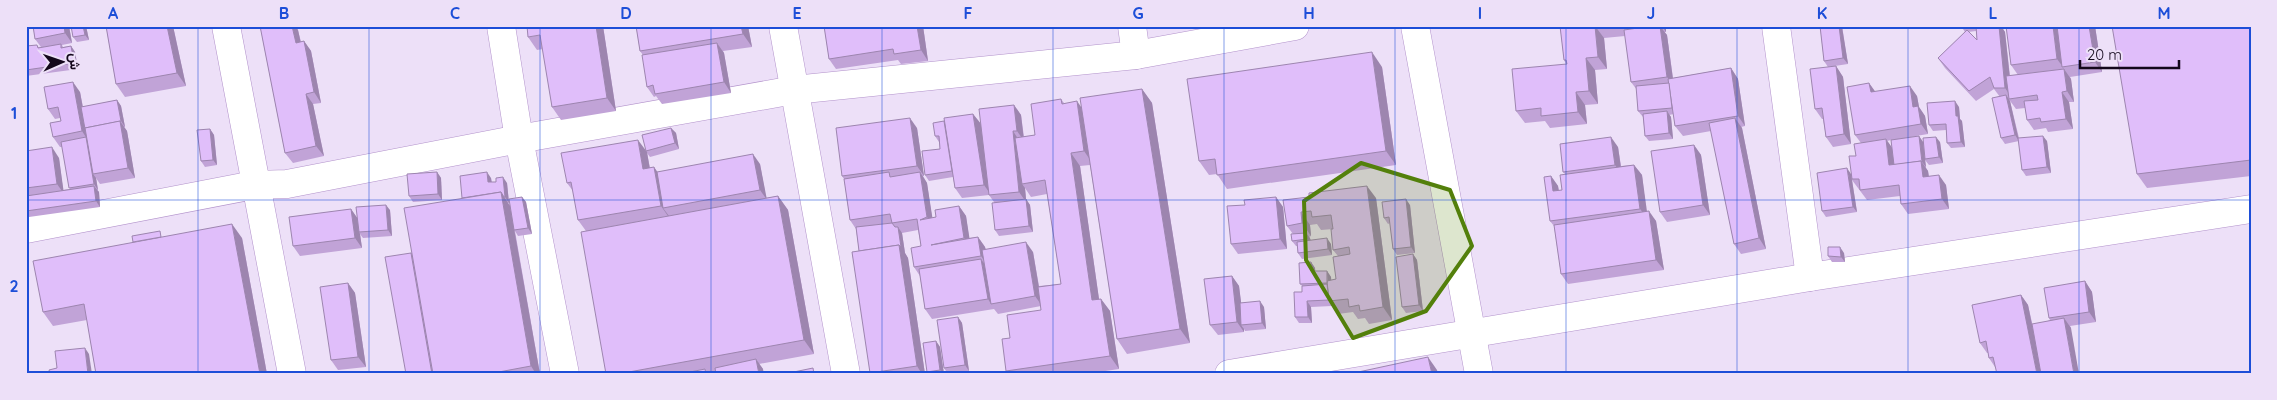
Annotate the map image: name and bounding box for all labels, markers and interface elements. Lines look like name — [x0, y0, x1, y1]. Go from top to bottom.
text: A — [108, 3, 119, 23]
text: B — [279, 3, 289, 23]
text: C — [450, 3, 460, 23]
text: D — [620, 3, 632, 23]
text: E — [792, 3, 802, 23]
text: F — [964, 3, 973, 23]
text: G — [1132, 3, 1144, 23]
text: H — [1303, 3, 1315, 23]
text: I — [1478, 3, 1482, 23]
text: J — [1647, 3, 1655, 23]
text: K — [1817, 3, 1827, 23]
text: L — [1989, 3, 1998, 23]
text: M — [2157, 3, 2171, 23]
north arrow — [38, 38, 88, 88]
scale bar — [2080, 38, 2178, 70]
text: 20 m — [2087, 45, 2122, 64]
text: ش — [66, 53, 84, 70]
text: 1 — [11, 103, 17, 123]
text: 2 — [9, 276, 19, 296]

